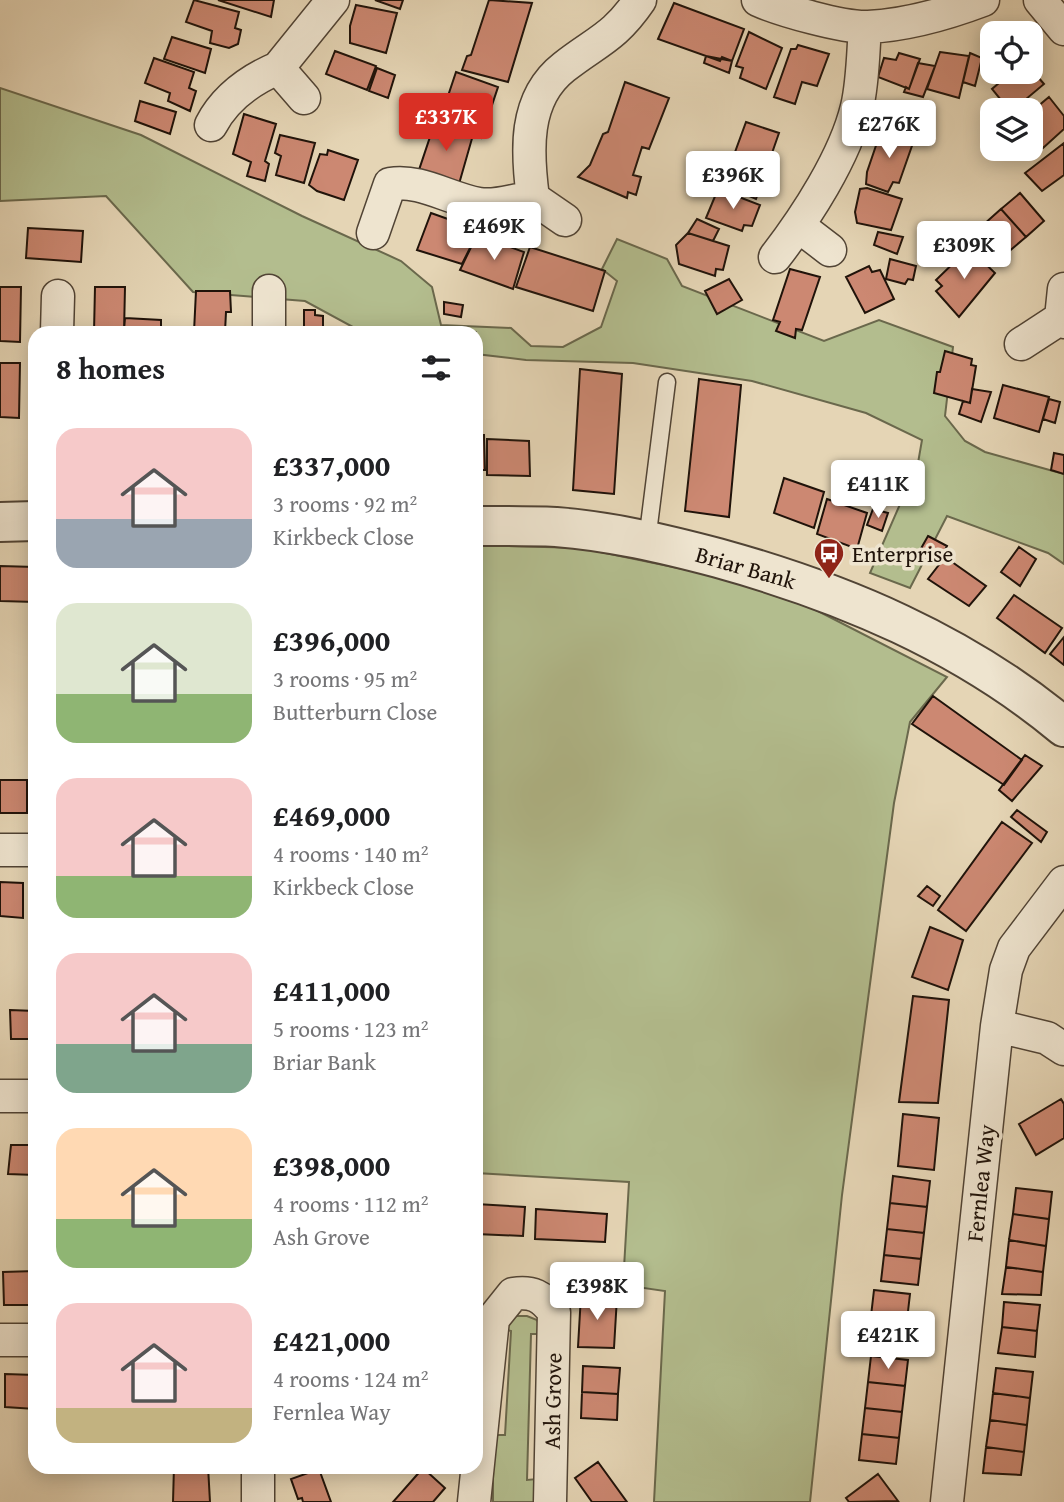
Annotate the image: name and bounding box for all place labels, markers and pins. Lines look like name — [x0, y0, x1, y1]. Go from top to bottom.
pin: £337K — [397, 94, 495, 153]
pin: £276K — [840, 100, 938, 160]
pin: £396K — [684, 152, 782, 211]
pin: £469K — [445, 202, 543, 262]
pin: £309K — [915, 222, 1013, 281]
pin: £411K — [829, 461, 927, 520]
bus stop icon: Enterprise — [812, 536, 846, 580]
place label: Enterprise — [852, 537, 953, 570]
pin: £398K — [548, 1262, 646, 1322]
pin: £421K — [839, 1312, 937, 1371]

